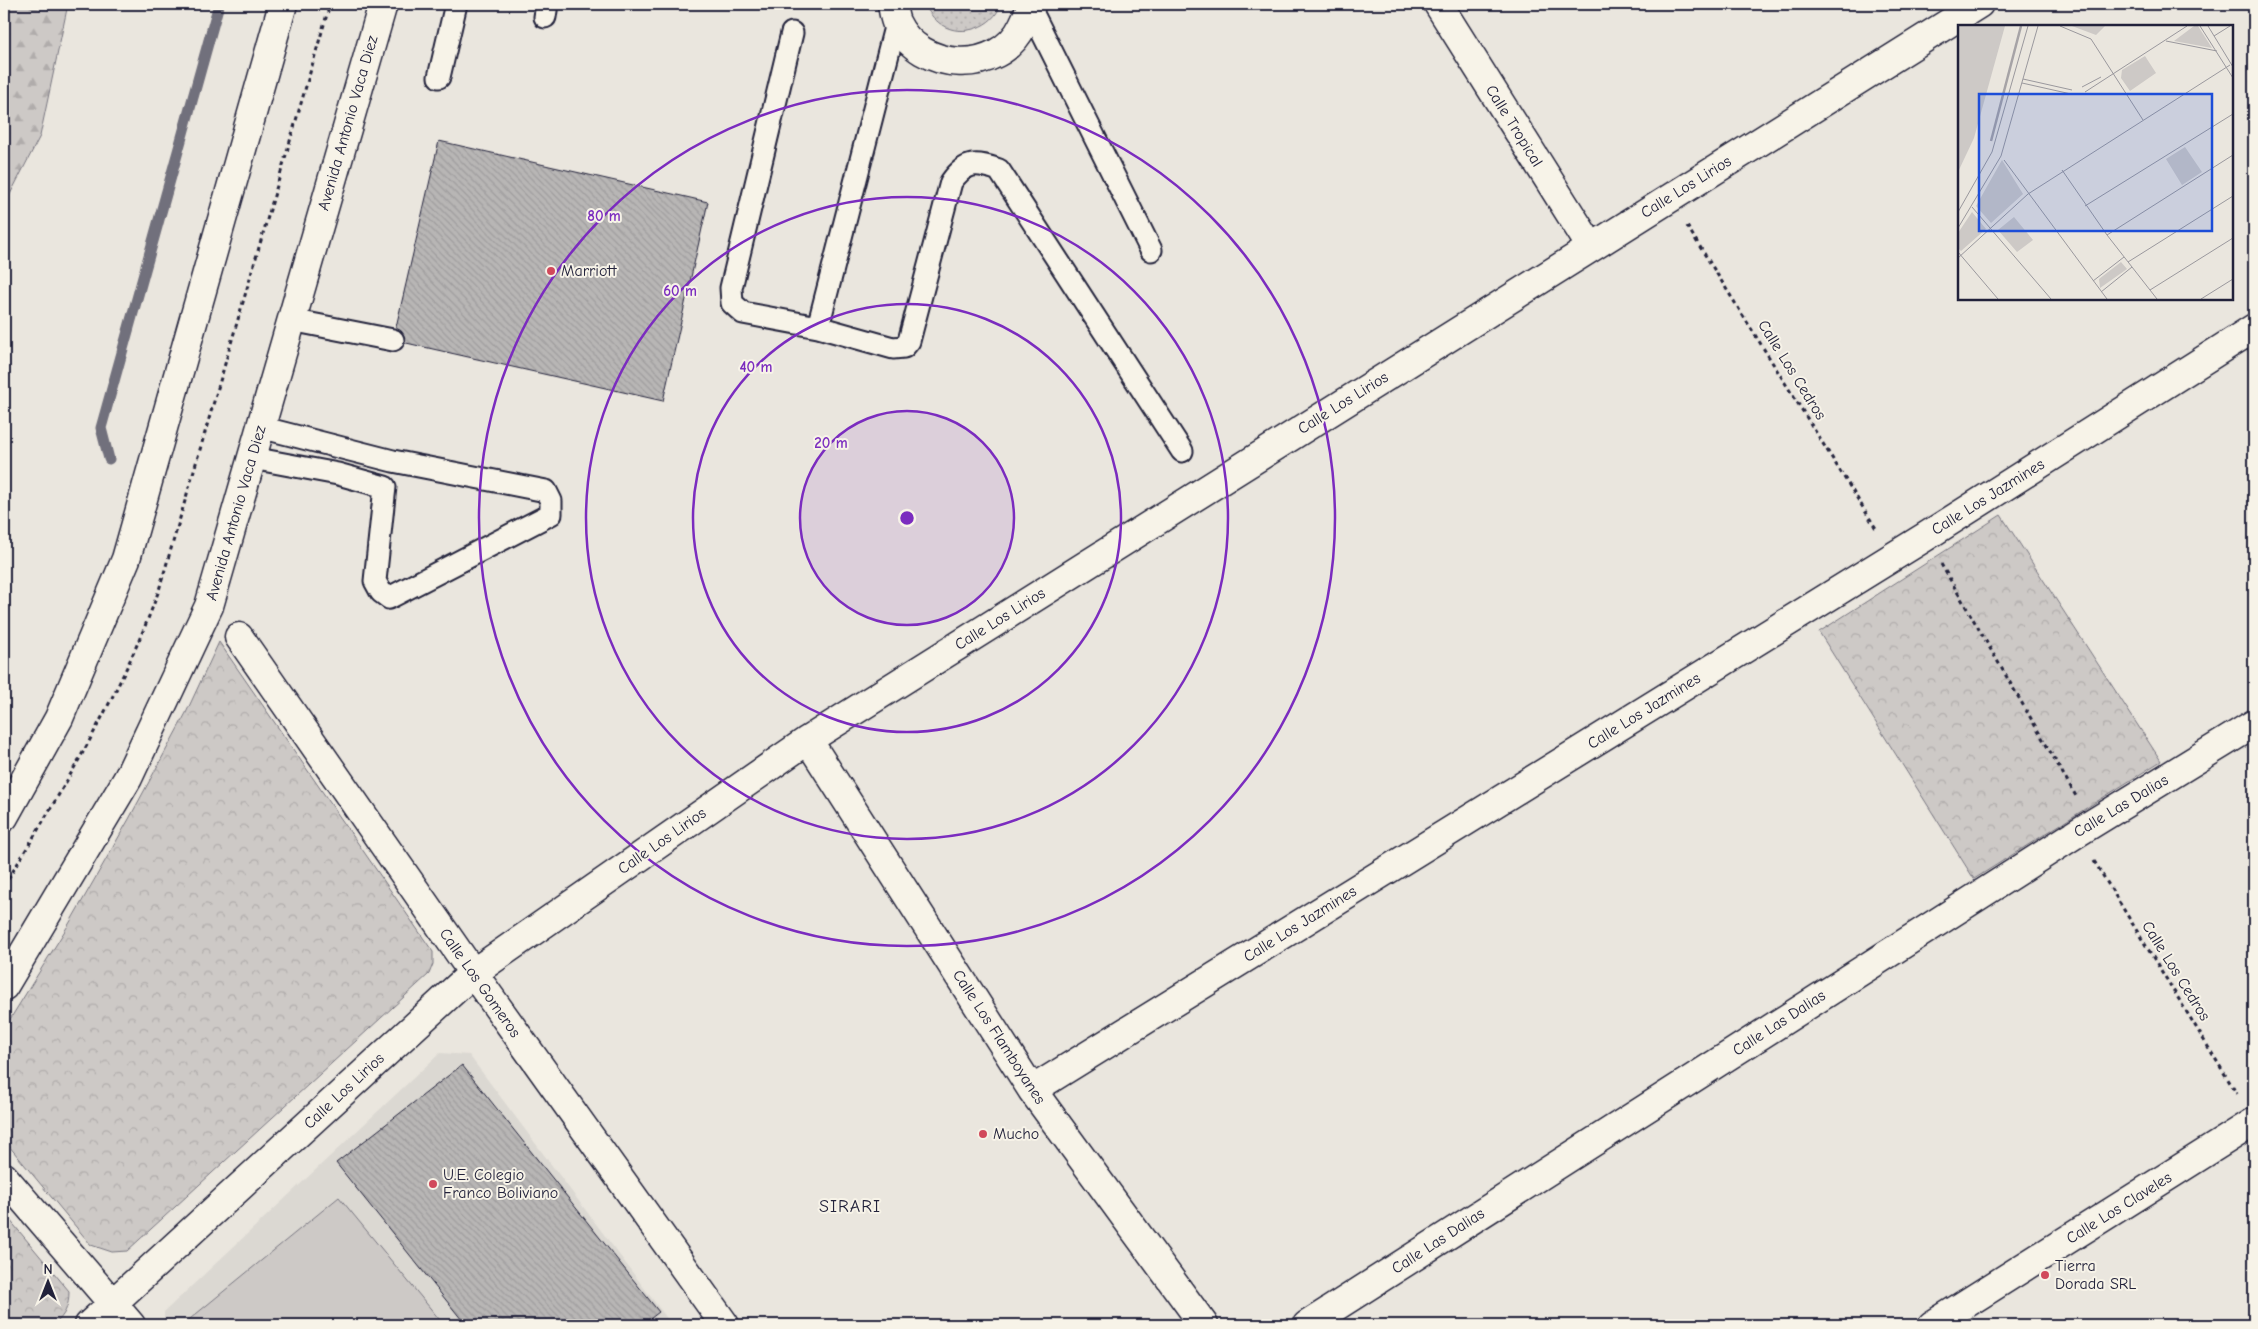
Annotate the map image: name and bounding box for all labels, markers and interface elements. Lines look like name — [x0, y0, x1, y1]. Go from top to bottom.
inset map — [1958, 25, 2233, 300]
street label: Avenida Antonio Vaca Diez — [314, 33, 382, 213]
street label: Calle Tropical — [1482, 82, 1546, 170]
street label: Calle Los Lirios — [1637, 152, 1735, 222]
text: 80 m — [587, 207, 621, 225]
place label: Marriott — [561, 262, 617, 280]
marker: Marriott — [545, 265, 557, 277]
text: 60 m — [663, 282, 697, 300]
street label: Calle Los Cedros — [1754, 317, 1830, 423]
text: 40 m — [740, 358, 773, 376]
street label: Calle Los Lirios — [1294, 368, 1392, 438]
street label: Avenida Antonio Vaca Diez — [202, 423, 270, 603]
text: 20 m — [814, 434, 848, 452]
street label: Calle Los Jazmines — [1928, 455, 2048, 539]
centre of rings — [898, 509, 916, 527]
street label: Calle Los Lirios — [951, 584, 1049, 654]
street label: Calle Los Jazmines — [1584, 669, 1704, 753]
street label: Calle Las Dalias — [2071, 771, 2172, 841]
street label: Calle Los Lirios — [615, 804, 710, 878]
street label: Calle Los Jazmines — [1240, 882, 1360, 966]
street label: Calle Los Cedros — [2138, 918, 2214, 1024]
street label: Calle Los Gomeros — [436, 925, 524, 1041]
street label: Calle Los Flamboyanes — [949, 967, 1049, 1108]
street label: Calle Las Dalias — [1729, 986, 1829, 1060]
street label: Calle Los Lirios — [300, 1049, 388, 1133]
place label: Mucho — [993, 1125, 1039, 1143]
marker: Mucho — [977, 1128, 989, 1140]
place label: U.E. Colegio Franco Boliviano — [443, 1166, 558, 1202]
street label: Calle Los Claveles — [2063, 1168, 2175, 1248]
marker: U.E. Colegio Franco Boliviano — [427, 1178, 439, 1190]
district label: SIRARI — [819, 1196, 881, 1217]
street label: Calle Las Dalias — [1388, 1204, 1488, 1278]
north arrow — [22, 1256, 72, 1306]
place label: Tierra Dorada SRL — [2055, 1257, 2136, 1293]
text: N — [43, 1261, 53, 1278]
marker: Tierra Dorada SRL — [2039, 1269, 2051, 1281]

